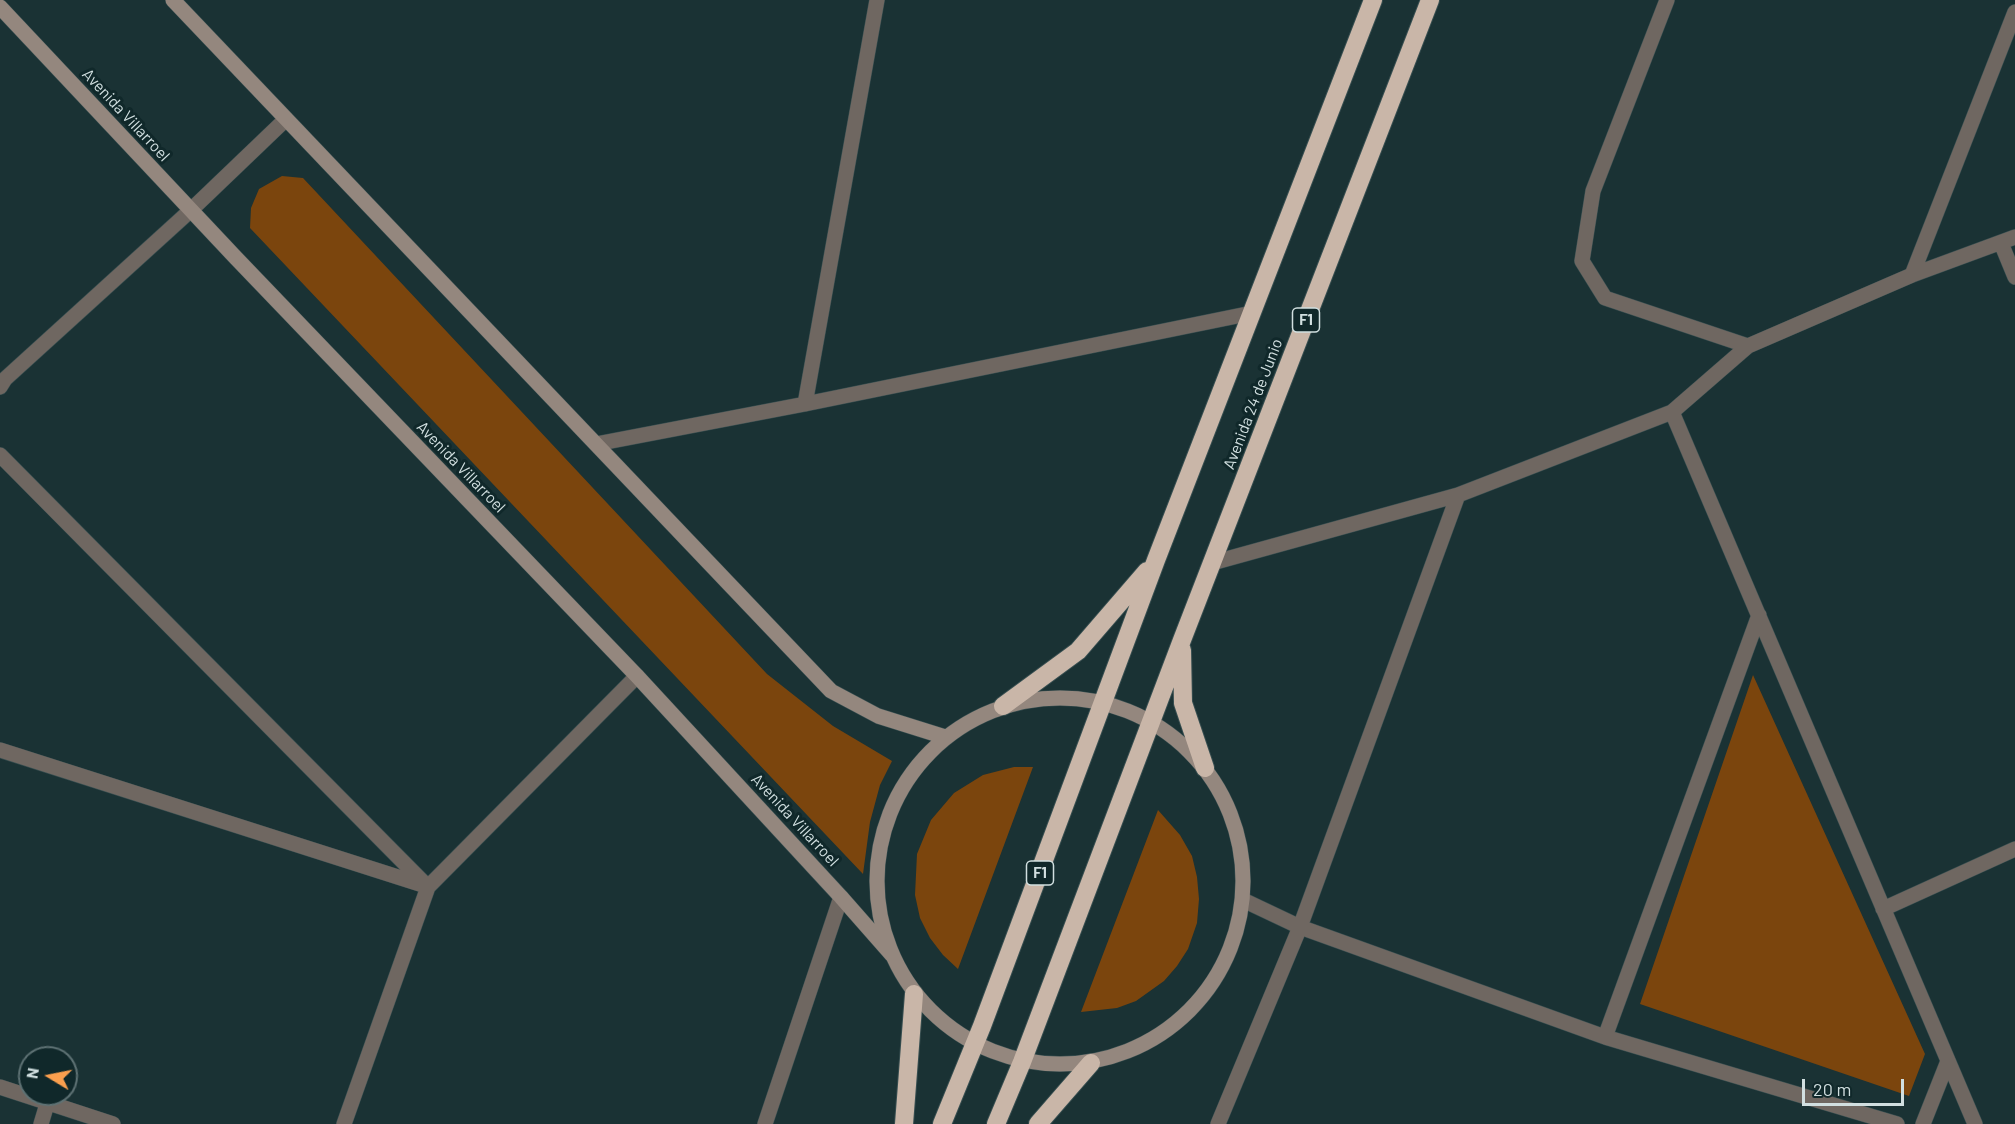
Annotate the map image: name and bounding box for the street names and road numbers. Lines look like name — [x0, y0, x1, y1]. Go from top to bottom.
street label: Avenida Villarroel — [78, 65, 174, 165]
road number: F1 — [1292, 308, 1320, 332]
street label: Avenida 24 de Junio — [1219, 336, 1287, 472]
street label: Avenida Villarroel — [413, 417, 509, 517]
street label: Avenida Villarroel — [747, 770, 843, 870]
road number: F1 — [1026, 861, 1054, 885]

